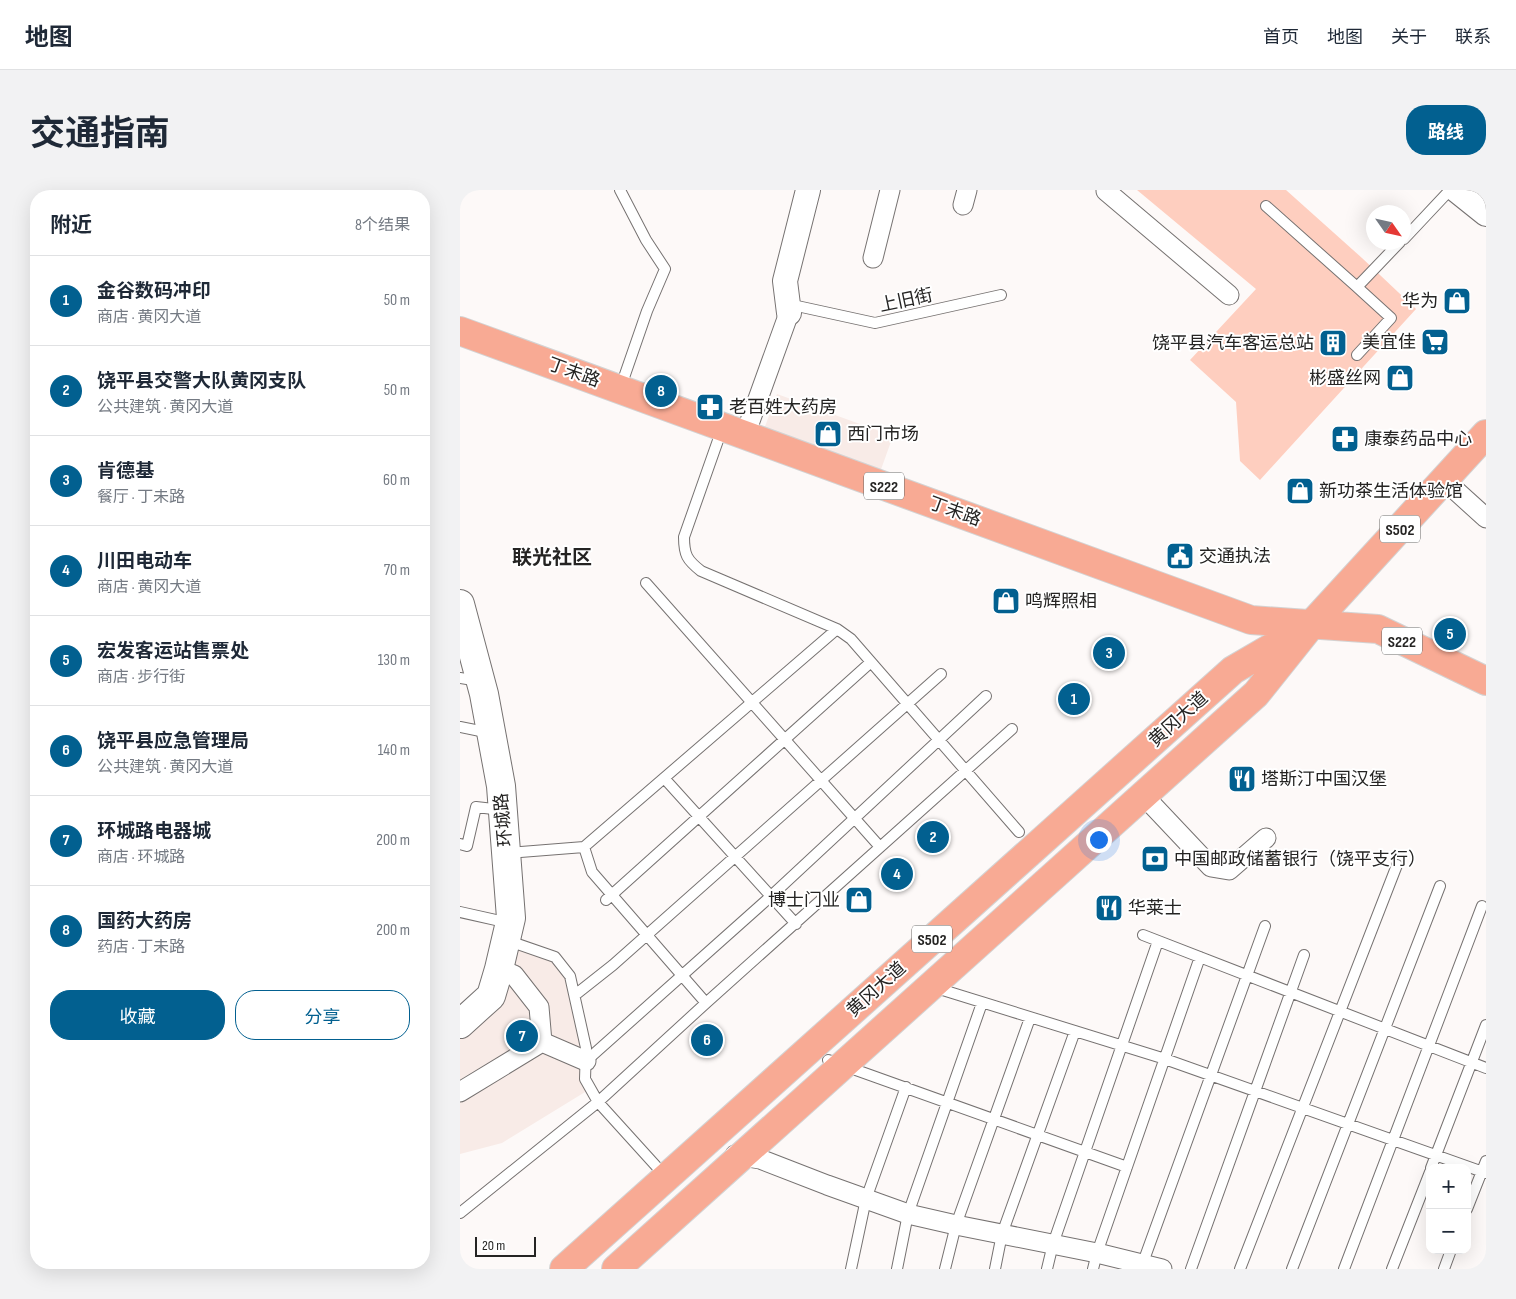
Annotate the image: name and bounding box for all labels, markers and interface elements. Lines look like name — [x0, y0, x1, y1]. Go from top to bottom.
text: 地图 — [25, 23, 73, 52]
text: 首页 — [1263, 27, 1299, 48]
text: 地图 — [1327, 27, 1363, 48]
text: 关于 — [1391, 27, 1427, 48]
text: 联系 — [1455, 27, 1491, 48]
button: 路线 — [1406, 105, 1486, 155]
text: 交通指南 — [30, 113, 170, 156]
north arrow — [1366, 205, 1411, 250]
text: 附近 — [50, 213, 92, 238]
text: 8个结果 — [355, 216, 410, 235]
text: 金谷数码冲印 — [97, 280, 211, 303]
street label: 上旧街 — [878, 285, 935, 316]
shop icon: 华为 — [1442, 286, 1472, 316]
text: 1 — [63, 291, 69, 310]
text: 50 m — [384, 291, 410, 310]
place label: 华为 — [1402, 291, 1438, 312]
text: 商店 · 黄冈大道 — [97, 308, 201, 327]
supermarket icon: 美宜佳 — [1420, 327, 1450, 357]
building icon: 饶平县汽车客运总站 — [1318, 328, 1348, 358]
place label: 美宜佳 — [1362, 332, 1416, 353]
place label: 饶平县汽车客运总站 — [1152, 333, 1314, 354]
street label: 丁未路 — [545, 353, 603, 392]
shop icon: 彬盛丝网 — [1385, 363, 1415, 393]
place label: 彬盛丝网 — [1309, 368, 1381, 389]
text: 饶平县交警大队黄冈支队 — [97, 370, 306, 393]
pin: 8 — [645, 372, 677, 410]
text: 2 — [62, 381, 70, 400]
text: 50 m — [384, 381, 410, 400]
pharmacy icon: 老百姓大药房 — [695, 392, 725, 422]
place label: 老百姓大药房 — [729, 397, 837, 418]
text: 公共建筑 · 黄冈大道 — [97, 398, 233, 417]
shop icon: 西门市场 — [813, 419, 843, 449]
place label: 西门市场 — [847, 424, 919, 445]
pharmacy icon: 康泰药品中心 — [1330, 424, 1360, 454]
place label: 康泰药品中心 — [1364, 429, 1472, 450]
text: 肯德基 — [97, 460, 154, 483]
text: 3 — [62, 471, 70, 490]
text: 60 m — [383, 471, 410, 490]
road number: S222 — [864, 472, 904, 500]
shop icon: 新功茶生活体验馆 — [1285, 476, 1315, 506]
place label: 新功茶生活体验馆 — [1319, 481, 1463, 502]
text: 餐厅 · 丁未路 — [97, 488, 185, 507]
street label: 丁未路 — [926, 492, 984, 531]
road number: S502 — [1380, 516, 1420, 542]
public building icon: 交通执法 — [1165, 541, 1195, 571]
district label: 联光社区 — [512, 546, 592, 570]
place label: 交通执法 — [1199, 546, 1271, 567]
text: 川田电动车 — [97, 550, 192, 573]
text: 4 — [62, 561, 70, 580]
text: 70 m — [384, 561, 410, 580]
text: 商店 · 黄冈大道 — [97, 578, 201, 597]
shop icon: 鸣辉照相 — [991, 586, 1021, 616]
place label: 鸣辉照相 — [1025, 591, 1097, 612]
pin: 5 — [1434, 615, 1466, 653]
road number: S222 — [1382, 628, 1422, 654]
pin: 3 — [1093, 634, 1125, 672]
text: 宏发客运站售票处 — [97, 640, 249, 663]
text: 5 — [62, 651, 70, 670]
text: 130 m — [378, 651, 410, 670]
text: 商店 · 步行街 — [97, 668, 185, 687]
pin: 1 — [1058, 680, 1090, 718]
street label: 黄冈大道 — [1145, 687, 1212, 751]
text: 饶平县应急管理局 — [97, 730, 249, 753]
text: 6 — [62, 741, 70, 760]
text: 140 m — [378, 741, 410, 760]
text: 公共建筑 · 黄冈大道 — [97, 758, 233, 777]
restaurant icon: 塔斯汀中国汉堡 — [1227, 764, 1257, 794]
place label: 塔斯汀中国汉堡 — [1261, 769, 1387, 790]
street label: 环城路 — [491, 792, 516, 848]
pin: 2 — [917, 818, 949, 856]
text: 环城路电器城 — [97, 820, 211, 843]
your location — [1086, 827, 1112, 853]
text: 7 — [63, 831, 69, 850]
text: 200 m — [376, 831, 410, 850]
bank icon: 中国邮政储蓄银行（饶平支行） — [1140, 844, 1170, 874]
text: 商店 · 环城路 — [97, 848, 185, 867]
place label: 中国邮政储蓄银行（饶平支行） — [1174, 849, 1426, 870]
pin: 4 — [881, 855, 913, 893]
shop icon: 博士门业 — [844, 885, 874, 915]
place label: 博士门业 — [768, 890, 840, 911]
restaurant icon: 华莱士 — [1094, 893, 1124, 923]
place label: 华莱士 — [1128, 898, 1182, 919]
text: 国药大药房 — [97, 910, 192, 933]
text: 8 — [62, 921, 70, 940]
text: 200 m — [376, 921, 410, 940]
road number: S502 — [912, 926, 952, 952]
text: 药店 · 丁未路 — [97, 938, 185, 957]
street label: 黄冈大道 — [843, 957, 910, 1021]
button: 收藏 — [50, 990, 225, 1040]
button: 分享 — [235, 990, 410, 1040]
pin: 7 — [506, 1017, 538, 1055]
pin: 6 — [691, 1021, 723, 1059]
map controls — [1426, 1164, 1471, 1254]
button: + — [1426, 1164, 1471, 1209]
button: − — [1426, 1209, 1471, 1254]
scale bar — [475, 1234, 536, 1257]
text: 20 m — [482, 1237, 505, 1254]

